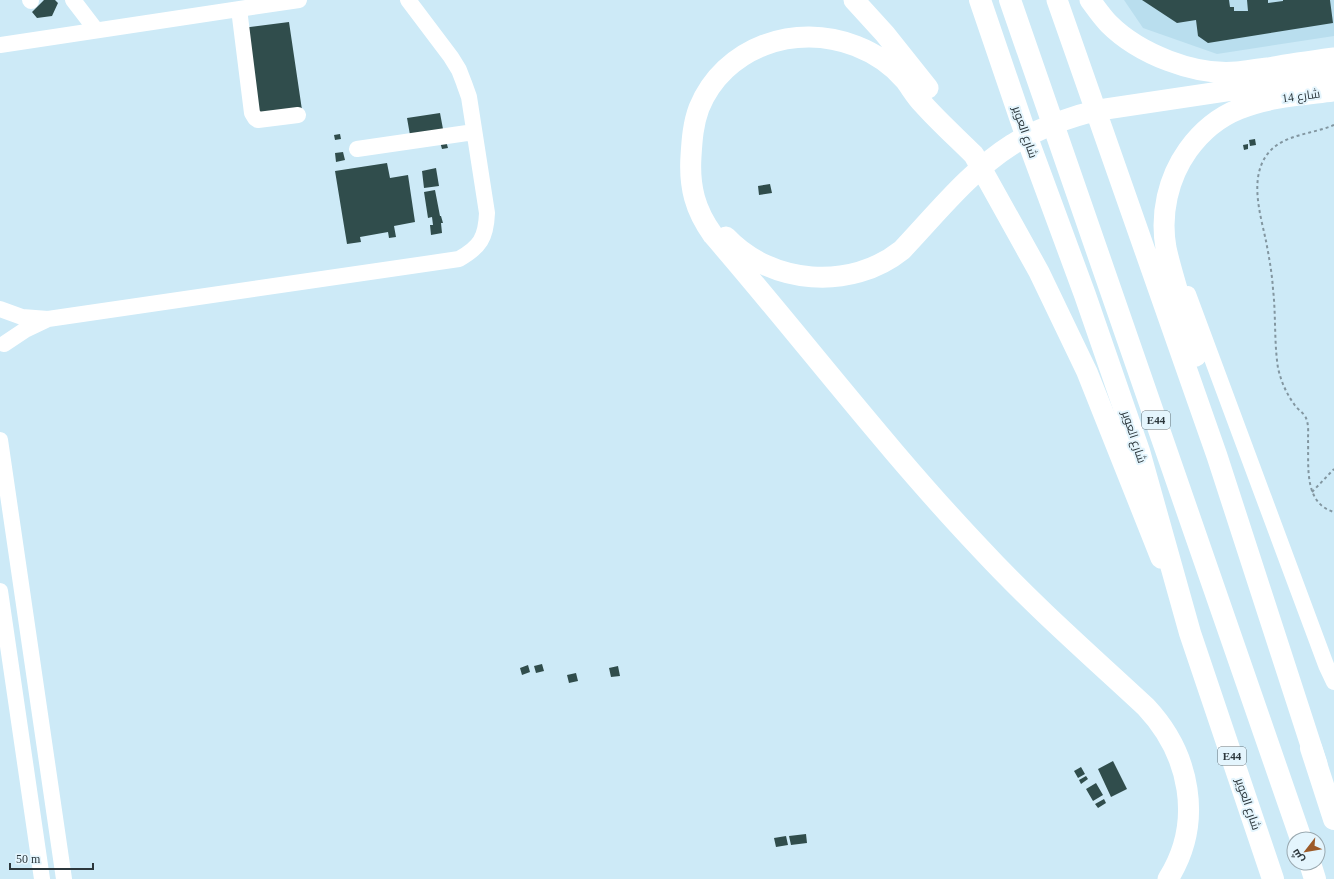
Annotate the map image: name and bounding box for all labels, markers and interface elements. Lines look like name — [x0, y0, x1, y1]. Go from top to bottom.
street label: شارع 14 — [1281, 86, 1321, 107]
street label: شارع العوير — [1008, 103, 1040, 160]
street label: شارع العوير — [1118, 408, 1149, 465]
road number: E44 — [1142, 411, 1170, 429]
road number: E44 — [1218, 747, 1246, 765]
street label: شارع العوير — [1231, 775, 1263, 832]
north arrow — [1286, 831, 1326, 871]
scale bar — [10, 845, 93, 871]
text: ش — [1289, 846, 1307, 865]
text: 50 m — [16, 852, 41, 866]

